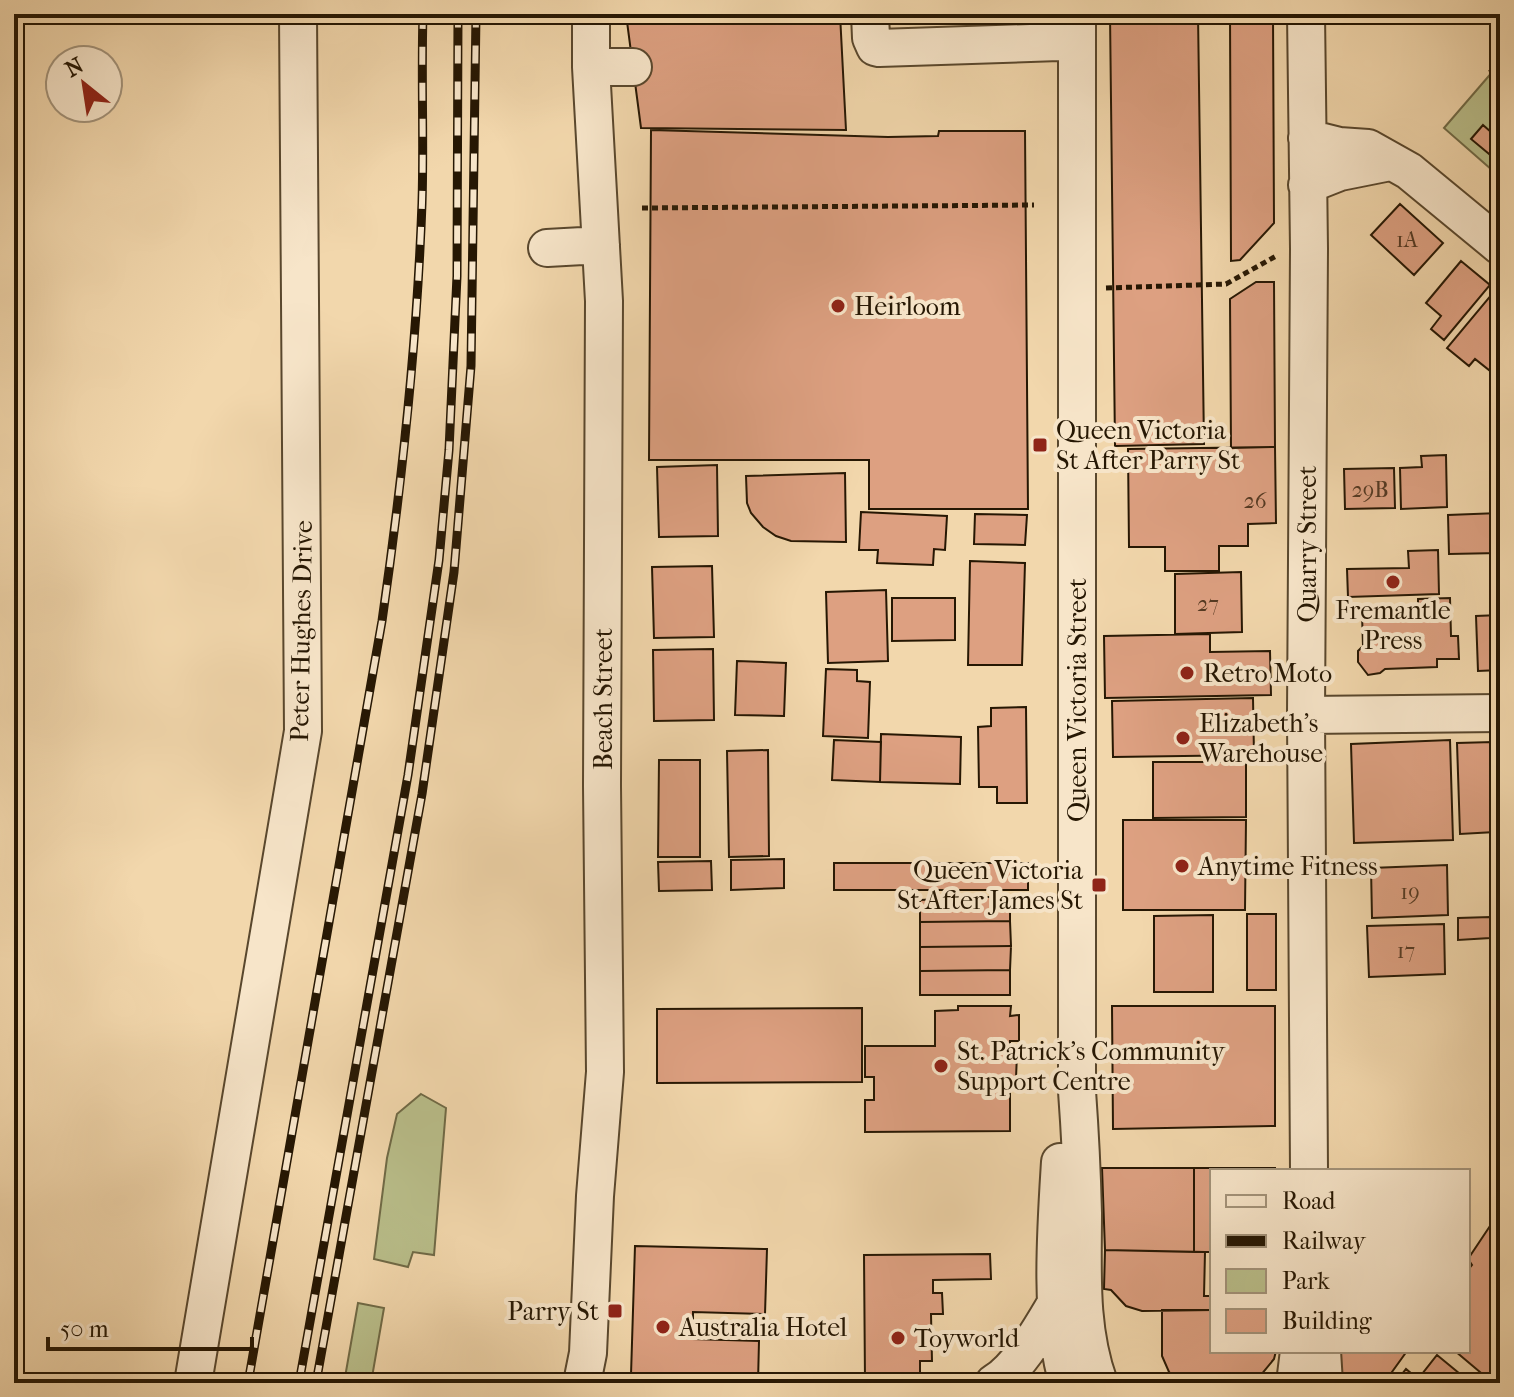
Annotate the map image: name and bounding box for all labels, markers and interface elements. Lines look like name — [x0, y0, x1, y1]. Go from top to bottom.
north arrow — [44, 44, 124, 124]
text: N — [61, 52, 88, 83]
house number: 1A — [1396, 227, 1419, 253]
place label: Heirloom — [854, 291, 961, 322]
marker: Heirloom — [829, 297, 847, 315]
place label: Queen Victoria St After Parry St — [1056, 415, 1241, 476]
marker: Queen Victoria St After Parry St — [1031, 436, 1049, 454]
street label: Quarry Street — [1292, 465, 1323, 622]
house number: 29B — [1351, 477, 1389, 503]
house number: 26 — [1243, 488, 1267, 514]
street label: Peter Hughes Drive — [284, 520, 319, 742]
marker: Fremantle Press — [1384, 573, 1402, 591]
street label: Queen Victoria Street — [1062, 577, 1093, 822]
house number: 27 — [1197, 591, 1219, 617]
place label: Fremantle Press — [1335, 595, 1451, 656]
street label: Beach Street — [588, 627, 619, 770]
place label: Retro Moto — [1203, 658, 1332, 689]
marker: Retro Moto — [1178, 664, 1196, 682]
place label: Elizabeth's Warehouse — [1198, 708, 1323, 769]
marker: Elizabeth's Warehouse — [1174, 729, 1192, 747]
place label: Anytime Fitness — [1197, 851, 1378, 882]
place label: Queen Victoria St After James St — [897, 855, 1084, 916]
marker: Anytime Fitness — [1173, 857, 1191, 875]
marker: Queen Victoria St After James St — [1090, 876, 1108, 894]
house number: 19 — [1400, 879, 1420, 905]
house number: 17 — [1397, 938, 1415, 964]
place label: St. Patrick's Community Support Centre — [957, 1036, 1226, 1097]
marker: St. Patrick's Community Support Centre — [932, 1057, 950, 1075]
legend — [1210, 1169, 1470, 1353]
text: Road — [1282, 1187, 1336, 1215]
text: Railway — [1282, 1227, 1367, 1255]
text: Park — [1282, 1267, 1330, 1295]
place label: Parry St — [507, 1296, 600, 1327]
scale bar — [48, 1301, 252, 1351]
marker: Parry St — [606, 1302, 624, 1320]
text: Building — [1282, 1307, 1373, 1335]
place label: Australia Hotel — [678, 1312, 847, 1343]
text: 50 m — [60, 1315, 109, 1343]
marker: Australia Hotel — [654, 1318, 672, 1336]
place label: Toyworld — [914, 1323, 1020, 1354]
marker: Toyworld — [889, 1329, 907, 1347]

